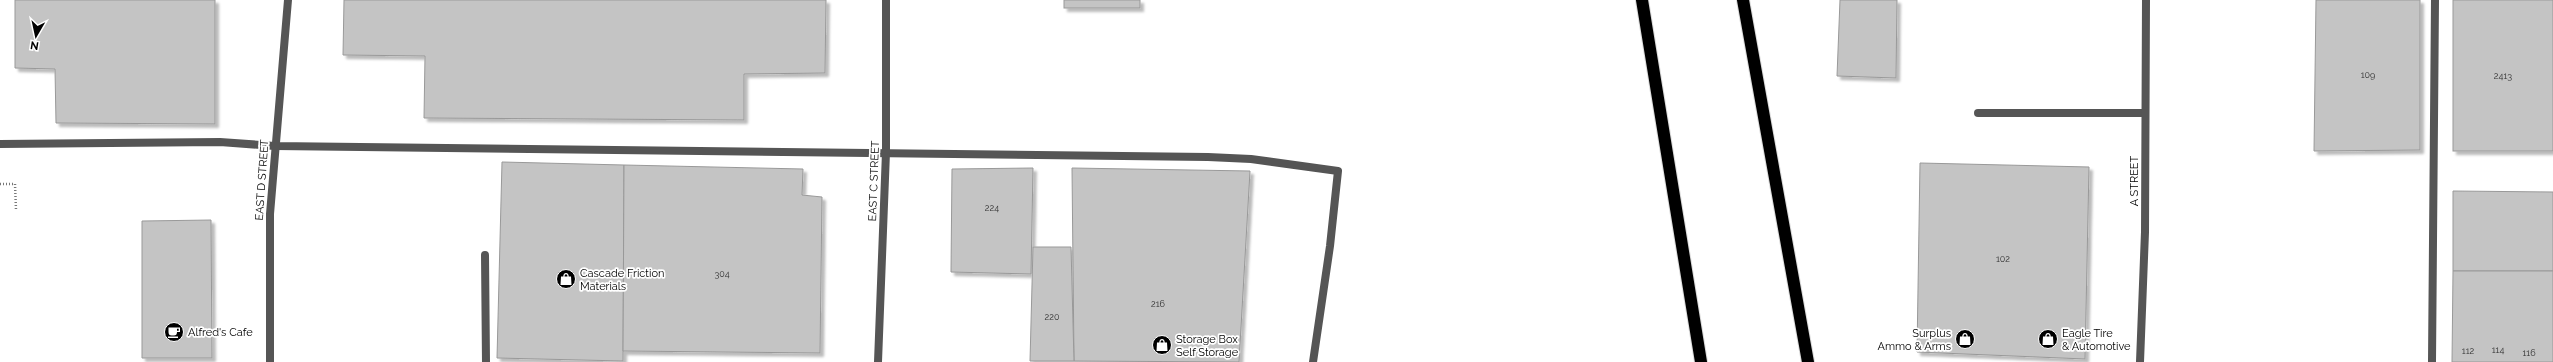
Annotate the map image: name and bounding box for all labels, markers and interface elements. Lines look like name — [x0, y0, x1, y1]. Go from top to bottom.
north arrow — [16, 16, 56, 56]
text: N — [29, 38, 40, 52]
house number: 109 — [2361, 70, 2375, 80]
house number: 2413 — [2494, 71, 2512, 81]
street label: EAST D STREET — [253, 139, 271, 221]
street label: EAST C STREET — [866, 140, 882, 222]
street label: A STREET — [2128, 155, 2141, 206]
house number: 224 — [985, 203, 999, 213]
house number: 102 — [1996, 254, 2010, 264]
place label: Cascade Friction Materials — [580, 267, 664, 293]
shop icon: Cascade Friction Materials — [555, 268, 577, 290]
house number: 304 — [714, 269, 730, 279]
house number: 216 — [1151, 299, 1166, 309]
house number: 220 — [1045, 312, 1060, 322]
cafe icon: Alfred's Cafe — [163, 321, 185, 343]
place label: Alfred's Cafe — [188, 326, 253, 339]
place label: Surplus Ammo & Arms — [1877, 327, 1951, 353]
place label: Eagle Tire & Automotive — [2062, 327, 2131, 353]
shop icon: Surplus Ammo & Arms — [1954, 328, 1976, 350]
shop icon: Eagle Tire & Automotive — [2037, 328, 2059, 350]
place label: Storage Box Self Storage — [1176, 333, 1239, 359]
shop icon: Storage Box Self Storage — [1151, 334, 1173, 356]
house number: 114 — [2492, 345, 2504, 355]
house number: 112 — [2462, 346, 2475, 356]
house number: 116 — [2522, 348, 2536, 358]

